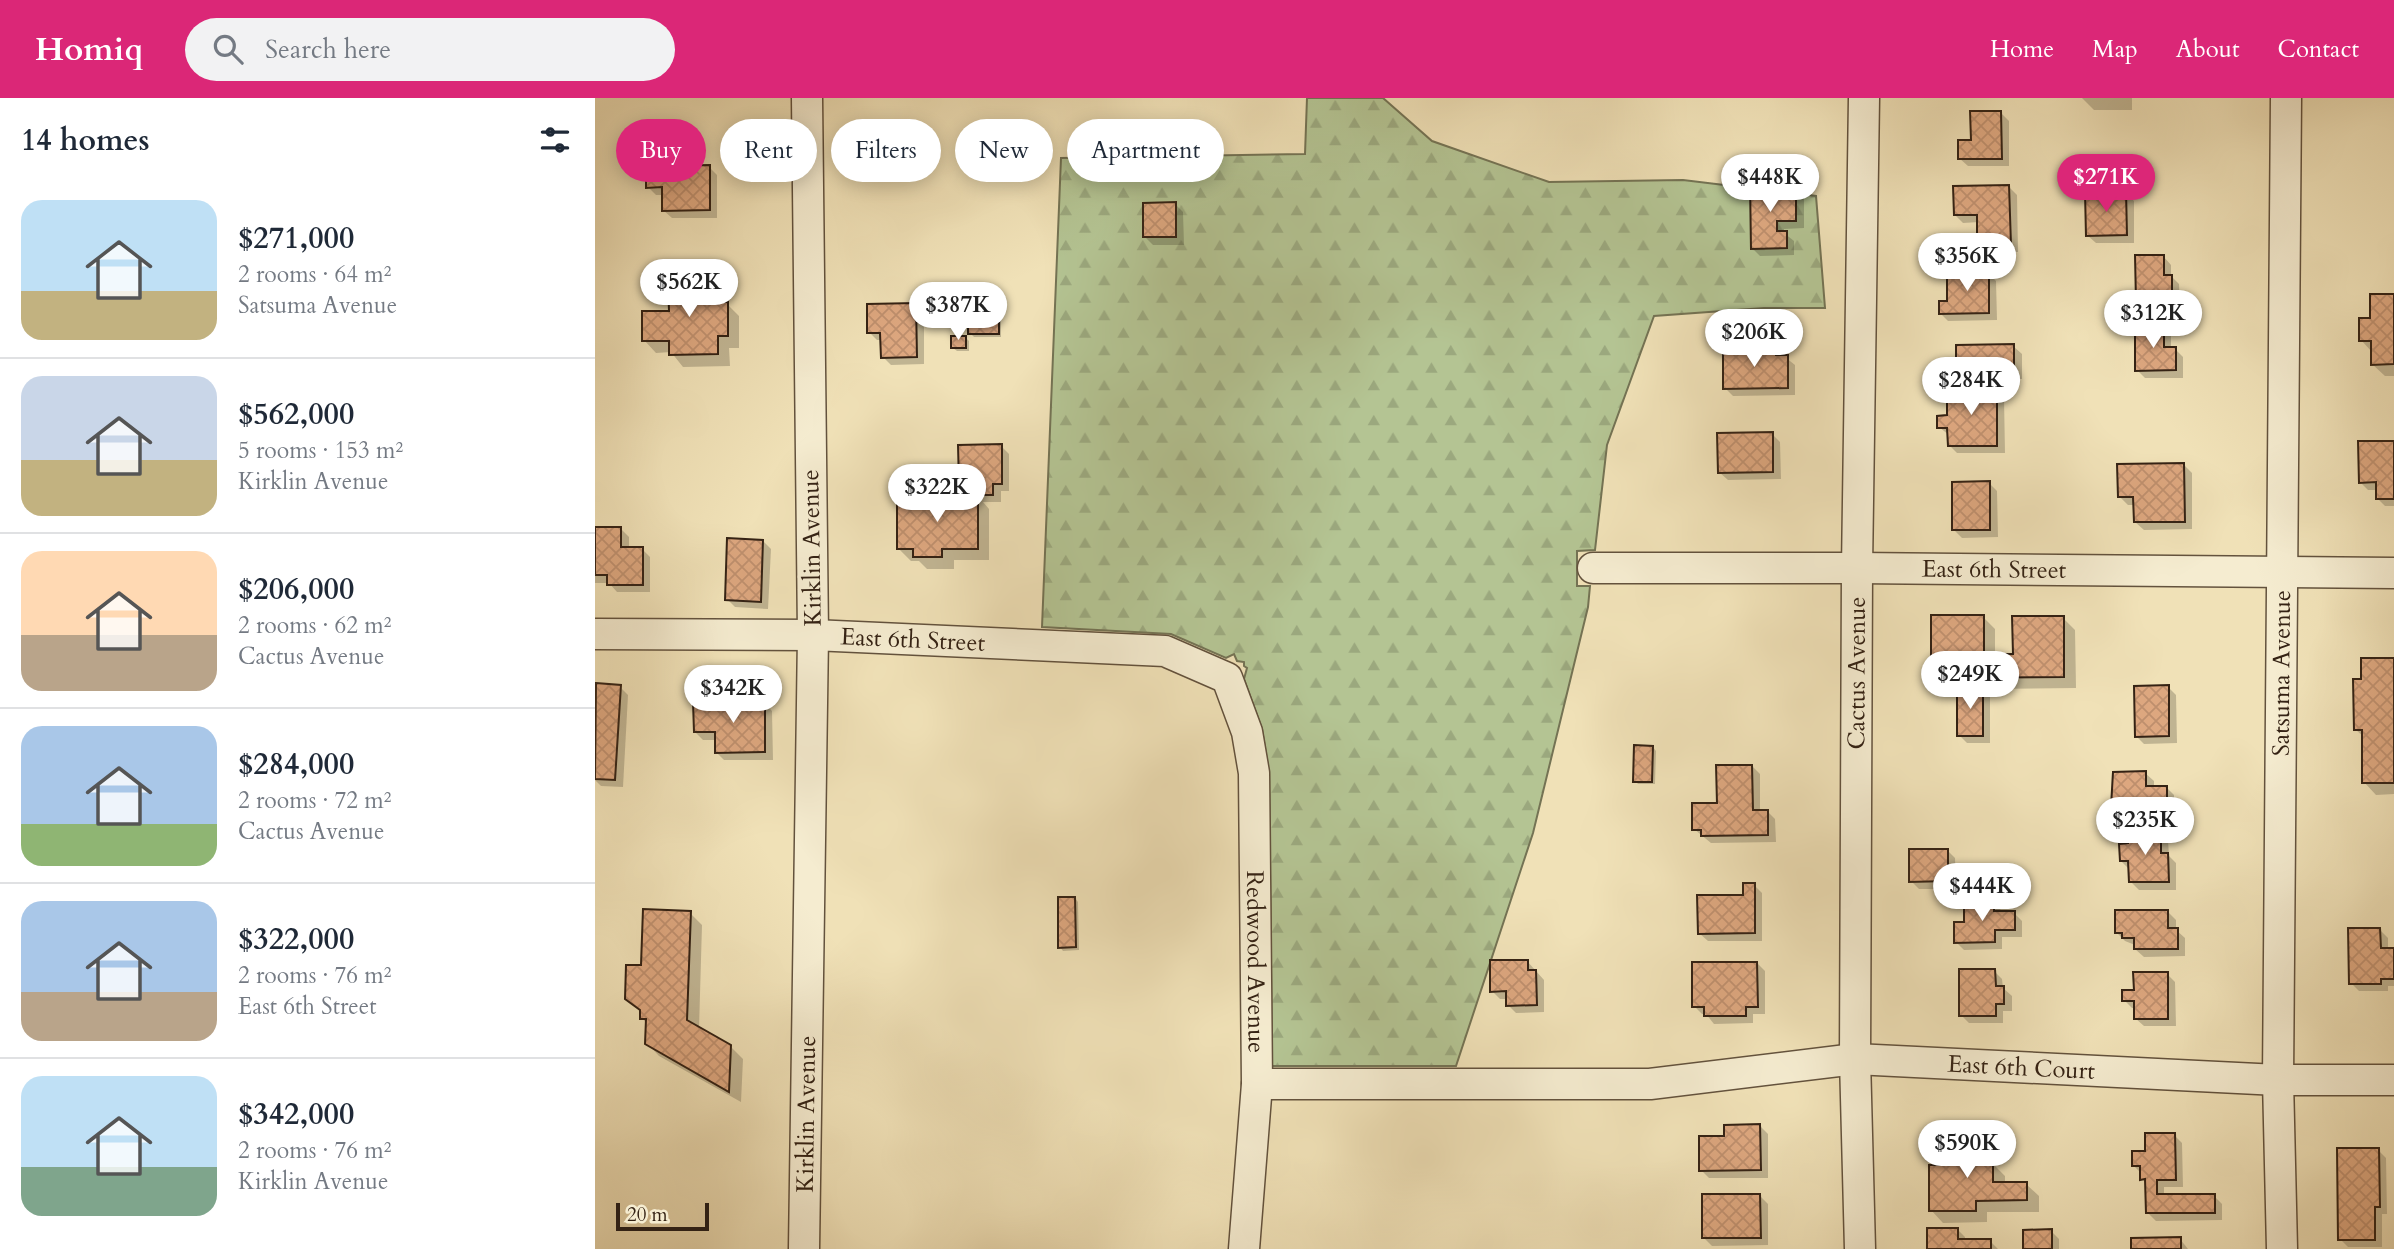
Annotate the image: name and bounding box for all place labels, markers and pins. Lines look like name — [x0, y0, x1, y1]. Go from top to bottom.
pin: $448K — [1721, 155, 1819, 214]
pin: $271K — [2057, 155, 2155, 214]
pin: $356K — [1918, 234, 2016, 293]
pin: $562K — [640, 260, 738, 319]
pin: $387K — [909, 282, 1007, 342]
pin: $312K — [2104, 290, 2202, 350]
pin: $206K — [1705, 310, 1803, 369]
pin: $284K — [1922, 358, 2020, 417]
pin: $322K — [888, 464, 986, 524]
pin: $249K — [1921, 652, 2019, 711]
pin: $342K — [684, 666, 782, 725]
pin: $235K — [2096, 798, 2194, 857]
pin: $444K — [1933, 864, 2031, 923]
pin: $590K — [1918, 1121, 2016, 1180]

